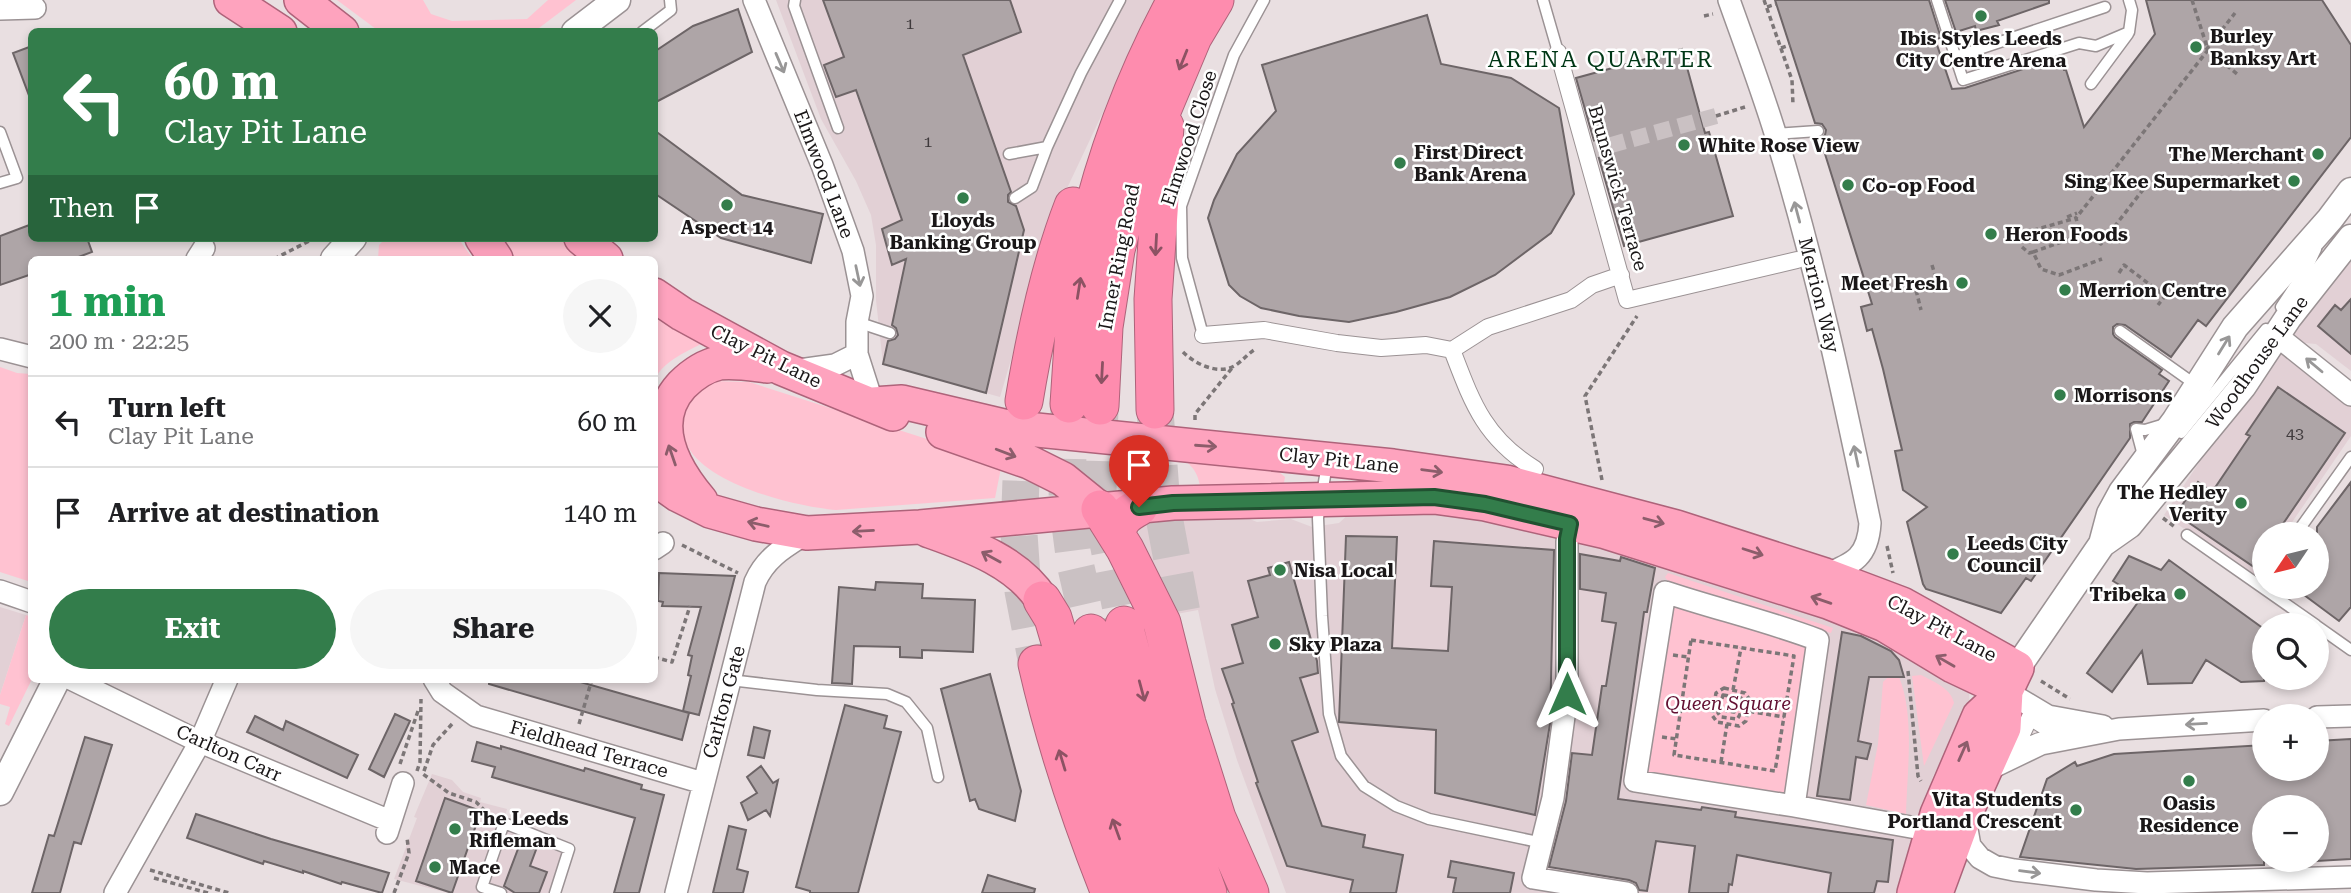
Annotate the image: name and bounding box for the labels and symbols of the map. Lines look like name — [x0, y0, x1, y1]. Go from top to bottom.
marker: Ibis Styles Leeds City Centre Arena — [1973, 8, 1989, 24]
house number: 1 — [906, 14, 915, 33]
place label: Burley Banksy Art — [2210, 25, 2317, 70]
place label: Ibis Styles Leeds City Centre Arena — [1896, 27, 2066, 72]
marker: Burley Banksy Art — [2188, 39, 2204, 55]
district label: ARENA QUARTER — [1488, 46, 1714, 73]
one-way arrow — [1176, 49, 1189, 71]
one-way arrow — [774, 52, 787, 73]
street label: Elmwood Close — [1156, 67, 1222, 209]
street label: Brunswick Terrace — [1583, 102, 1653, 274]
street label: Elmwood Lane — [789, 106, 859, 242]
house number: 1 — [924, 132, 933, 151]
place label: White Rose View — [1698, 134, 1860, 157]
marker: White Rose View — [1676, 137, 1692, 153]
place label: First Direct Bank Arena — [1414, 141, 1527, 186]
place label: The Merchant — [2168, 143, 2304, 166]
marker: The Merchant — [2310, 146, 2326, 162]
marker: First Direct Bank Arena — [1392, 155, 1408, 171]
place label: Sing Kee Supermarket — [2064, 170, 2280, 193]
marker: Sing Kee Supermarket — [2286, 173, 2302, 189]
place label: Co-op Food — [1862, 174, 1975, 197]
marker: Co-op Food — [1840, 177, 1856, 193]
street label: Inner Ring Road — [1094, 182, 1144, 332]
marker: Lloyds Banking Group — [955, 190, 971, 206]
marker: Aspect 14 — [719, 197, 735, 213]
one-way arrow — [1790, 201, 1803, 223]
place label: Lloyds Banking Group — [889, 209, 1037, 254]
place label: Aspect 14 — [681, 216, 774, 239]
place label: Heron Foods — [2005, 223, 2128, 246]
marker: Heron Foods — [1983, 226, 1999, 242]
one-way arrow — [1149, 233, 1162, 256]
street label: Merrion Way — [1794, 235, 1845, 356]
one-way arrow — [852, 264, 866, 287]
place label: Meet Fresh — [1841, 272, 1948, 295]
marker: Meet Fresh — [1954, 275, 1970, 291]
one-way arrow — [1073, 277, 1086, 299]
place label: Merrion Centre — [2079, 279, 2227, 302]
marker: Merrion Centre — [2057, 282, 2073, 298]
street label: Woodhouse Lane — [2201, 291, 2313, 433]
street label: Clay Pit Lane — [707, 319, 825, 393]
one-way arrow — [2218, 335, 2232, 355]
one-way arrow — [2306, 357, 2324, 372]
one-way arrow — [1095, 361, 1108, 384]
place label: Morrisons — [2074, 384, 2173, 407]
marker: Morrisons — [2052, 387, 2068, 403]
house number: 43 — [2286, 424, 2304, 443]
pin — [1109, 435, 1169, 507]
one-way arrow — [1195, 440, 1217, 453]
street label: Clay Pit Lane — [1278, 442, 1400, 478]
one-way arrow — [665, 444, 678, 466]
one-way arrow — [1849, 445, 1863, 468]
one-way arrow — [994, 448, 1016, 460]
one-way arrow — [1421, 465, 1443, 478]
place label: The Hedley Verity — [2117, 481, 2228, 526]
marker: The Hedley Verity — [2233, 495, 2249, 511]
one-way arrow — [1642, 515, 1665, 528]
one-way arrow — [747, 517, 770, 530]
north arrow — [2252, 522, 2329, 598]
one-way arrow — [853, 525, 875, 538]
place label: Leeds City Council — [1967, 532, 2069, 577]
one-way arrow — [1742, 546, 1764, 559]
marker: Leeds City Council — [1945, 546, 1961, 562]
one-way arrow — [981, 549, 1002, 563]
place label: Nisa Local — [1294, 559, 1394, 582]
marker: Nisa Local — [1272, 562, 1288, 578]
place label: Tribeka — [2089, 583, 2166, 606]
marker: Tribeka — [2172, 586, 2188, 602]
street label: Clay Pit Lane — [1883, 590, 2001, 666]
one-way arrow — [1810, 593, 1832, 606]
place label: Sky Plaza — [1289, 633, 1382, 656]
marker: Sky Plaza — [1267, 636, 1283, 652]
street label: Carlton Gate — [698, 643, 750, 761]
one-way arrow — [1935, 654, 1955, 668]
position arrow — [1530, 657, 1604, 731]
one-way arrow — [1136, 679, 1149, 702]
park label: Queen Square — [1665, 692, 1791, 715]
street label: Fieldhead Terrace — [507, 715, 671, 783]
one-way arrow — [2185, 718, 2208, 731]
street label: Carlton Carr — [173, 720, 285, 787]
one-way arrow — [1957, 741, 1970, 762]
one-way arrow — [1055, 749, 1067, 771]
marker: Oasis Residence — [2181, 773, 2197, 789]
place label: Vita Students Portland Crescent — [1887, 788, 2062, 833]
place label: Oasis Residence — [2139, 792, 2239, 837]
marker: Vita Students Portland Crescent — [2068, 802, 2084, 818]
place label: The Leeds Rifleman — [469, 807, 569, 852]
one-way arrow — [1109, 819, 1122, 841]
marker: The Leeds Rifleman — [447, 821, 463, 837]
place label: Mace — [449, 856, 501, 879]
marker: Mace — [427, 859, 443, 875]
one-way arrow — [2018, 865, 2041, 878]

